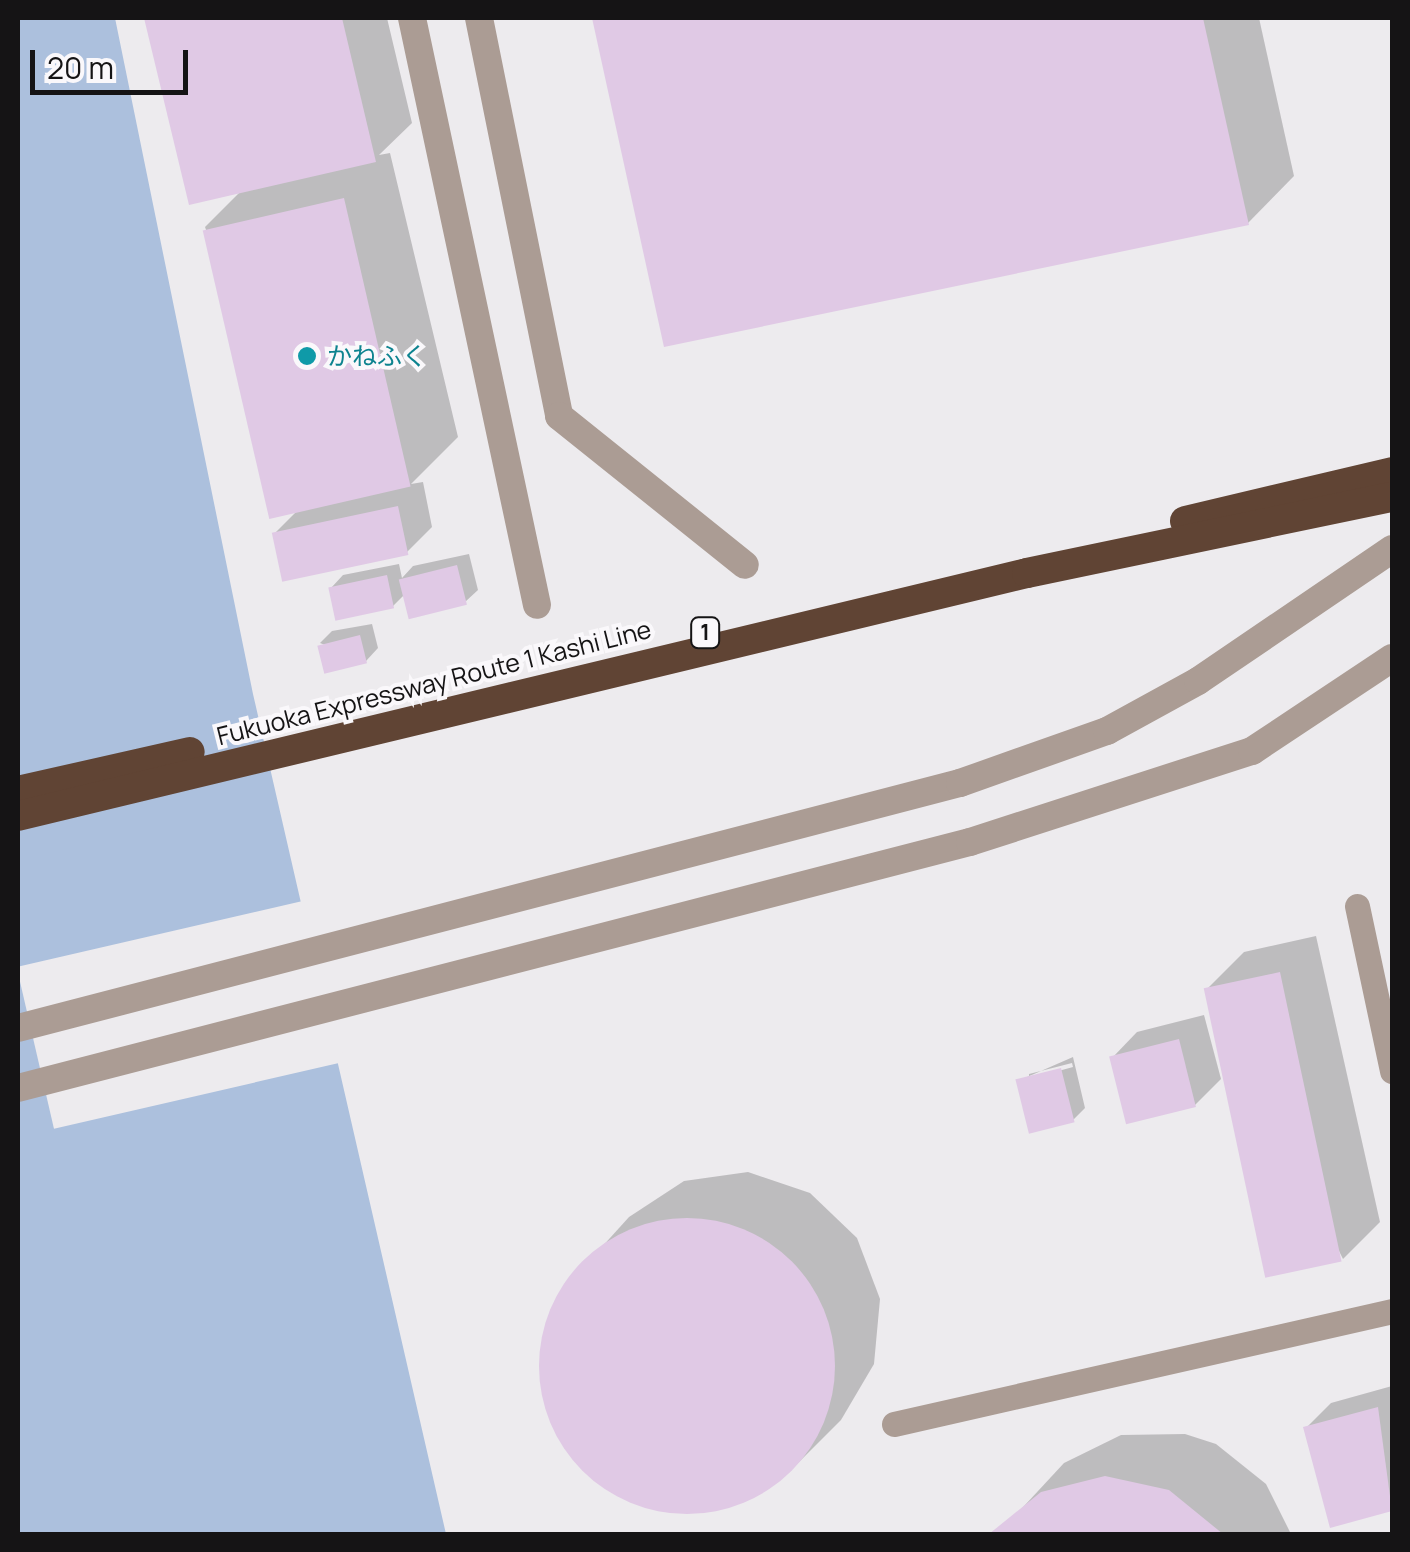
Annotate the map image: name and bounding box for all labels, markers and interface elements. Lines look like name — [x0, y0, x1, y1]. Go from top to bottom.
scale bar — [35, 30, 192, 92]
text: 20 m — [47, 47, 114, 88]
place label: かねふく — [327, 341, 427, 371]
marker: かねふく — [296, 345, 318, 367]
street label: Fukuoka Expressway Route 1 Kashi Line — [214, 614, 654, 752]
road number: 1 — [690, 616, 720, 650]

